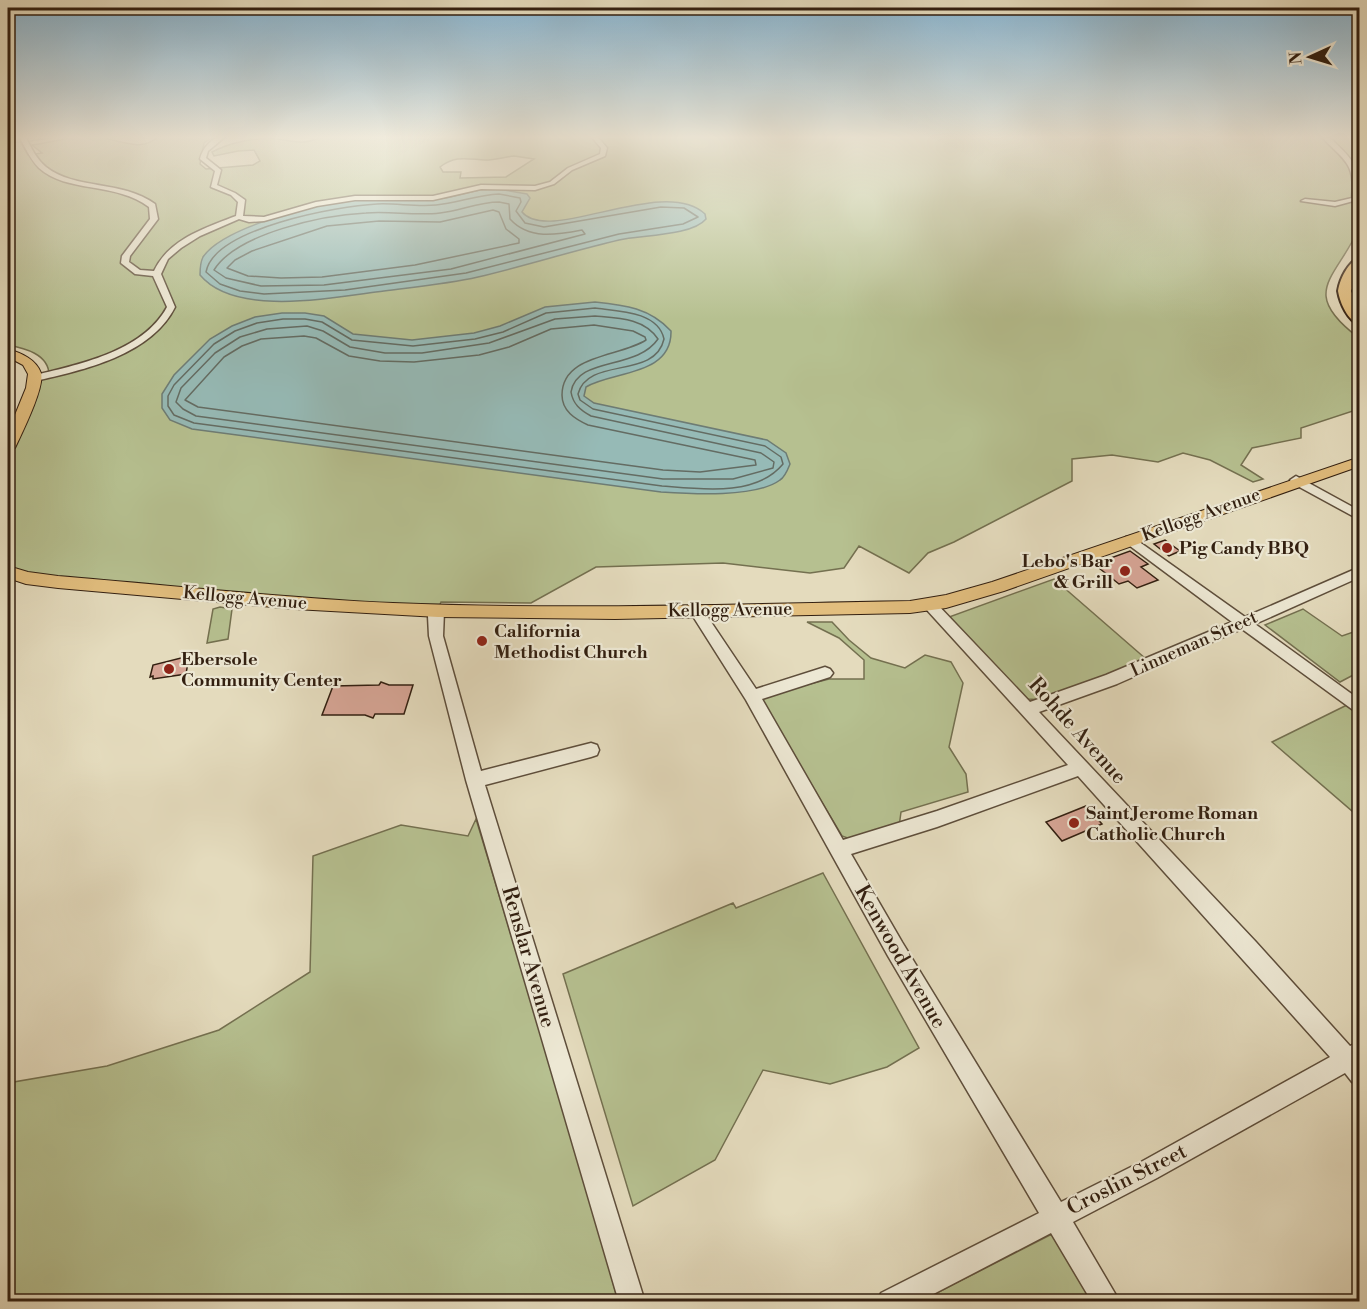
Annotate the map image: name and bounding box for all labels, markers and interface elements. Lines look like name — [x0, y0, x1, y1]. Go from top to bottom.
north arrow — [1280, 27, 1340, 87]
text: N — [1286, 51, 1306, 65]
street label: Kellogg Avenue — [1139, 483, 1263, 547]
place label: Pig Candy BBQ — [1179, 537, 1309, 560]
marker: Pig Candy BBQ — [1160, 541, 1174, 555]
place label: Lebo's Bar & Grill — [1022, 550, 1113, 594]
marker: Lebo's Bar & Grill — [1118, 564, 1132, 578]
street label: Kellogg Avenue — [182, 581, 308, 615]
street label: Kellogg Avenue — [668, 597, 792, 623]
street label: Linneman Street — [1127, 605, 1262, 682]
place label: California Methodist Church — [494, 620, 648, 664]
marker: California Methodist Church — [475, 634, 489, 648]
place label: Ebersole Community Center — [181, 648, 342, 692]
marker: Ebersole Community Center — [162, 662, 176, 676]
street label: Rohde Avenue — [1022, 672, 1132, 790]
place label: Saint Jerome Roman Catholic Church — [1086, 802, 1258, 846]
marker: Saint Jerome Roman Catholic Church — [1067, 816, 1081, 830]
street label: Kenwood Avenue — [848, 880, 952, 1034]
street label: Renslar Avenue — [495, 883, 561, 1031]
street label: Croslin Street — [1063, 1138, 1192, 1221]

